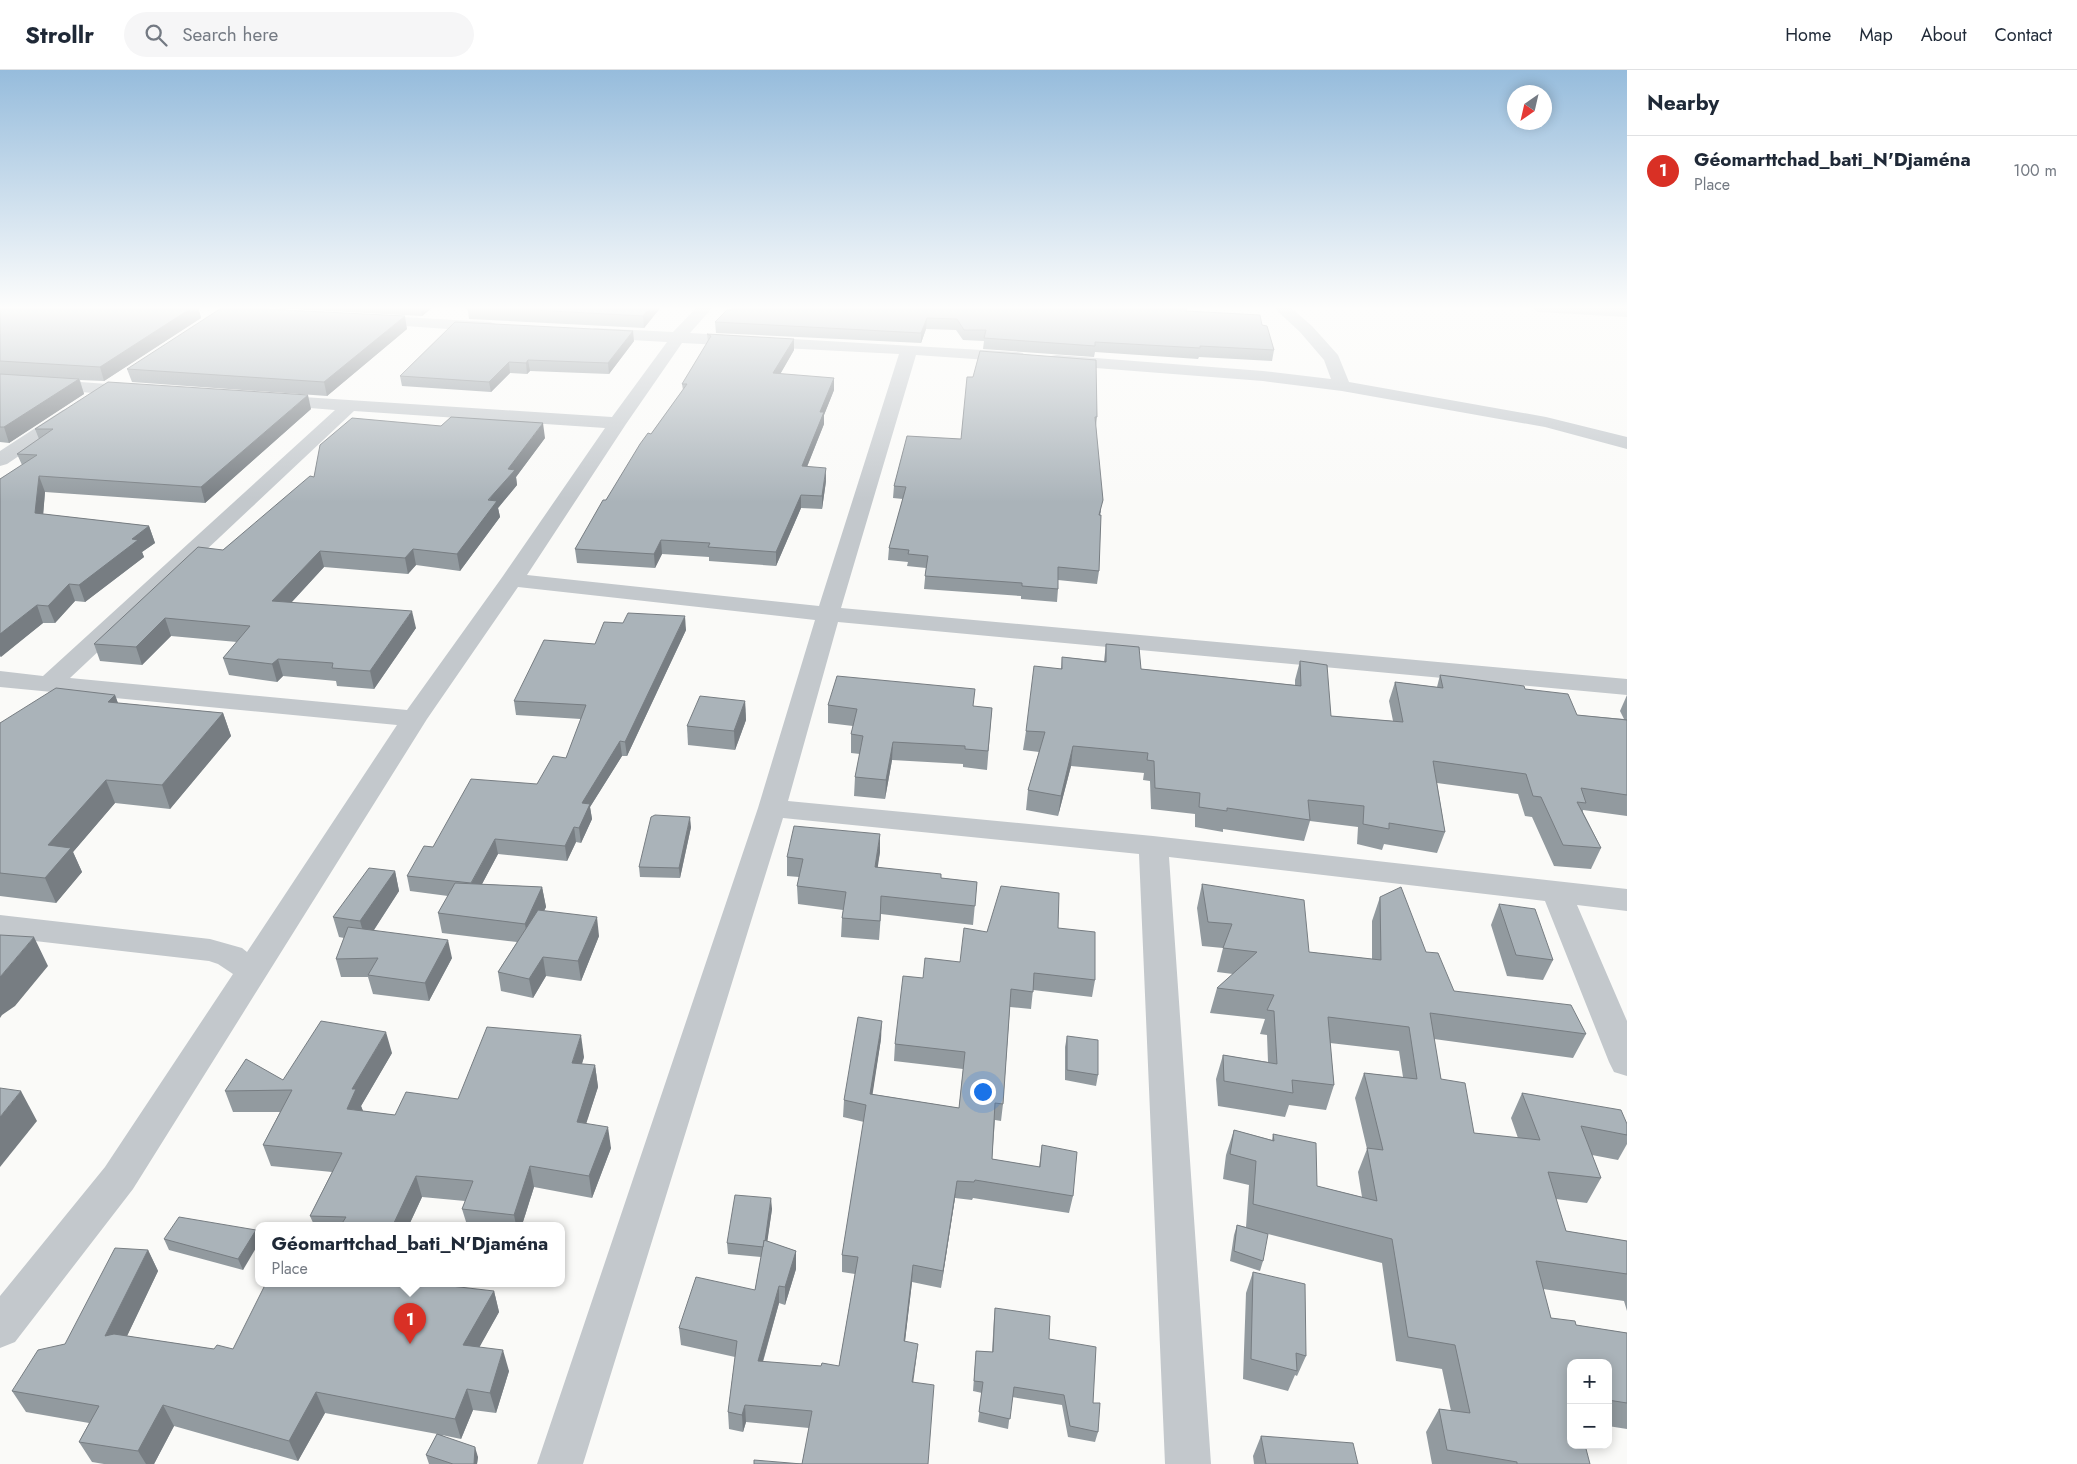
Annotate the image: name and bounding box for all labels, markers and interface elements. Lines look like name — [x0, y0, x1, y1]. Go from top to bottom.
search box — [124, 12, 474, 57]
text: Strollr — [25, 17, 94, 52]
icon: search — [142, 21, 170, 49]
text: Search here — [182, 21, 278, 48]
text: Home — [1785, 22, 1831, 48]
text: Map — [1859, 22, 1893, 48]
text: About — [1921, 22, 1966, 48]
text: Contact — [1994, 22, 2052, 48]
north arrow — [1507, 85, 1552, 130]
text: Nearby — [1647, 88, 1719, 118]
text: Géomarttchad_bati_N'Djaména — [1694, 146, 1971, 173]
text: 1 — [1659, 159, 1667, 182]
text: 100 m — [2013, 159, 2057, 182]
text: Place — [1694, 173, 1730, 196]
your location — [970, 1079, 996, 1105]
popup — [255, 1222, 565, 1287]
text: Géomarttchad_bati_N'Djaména — [272, 1230, 548, 1257]
text: Place — [272, 1257, 308, 1280]
pin: 1 — [394, 1303, 426, 1344]
map controls — [1567, 1359, 1612, 1449]
button: + — [1567, 1359, 1612, 1404]
button: − — [1567, 1404, 1612, 1449]

